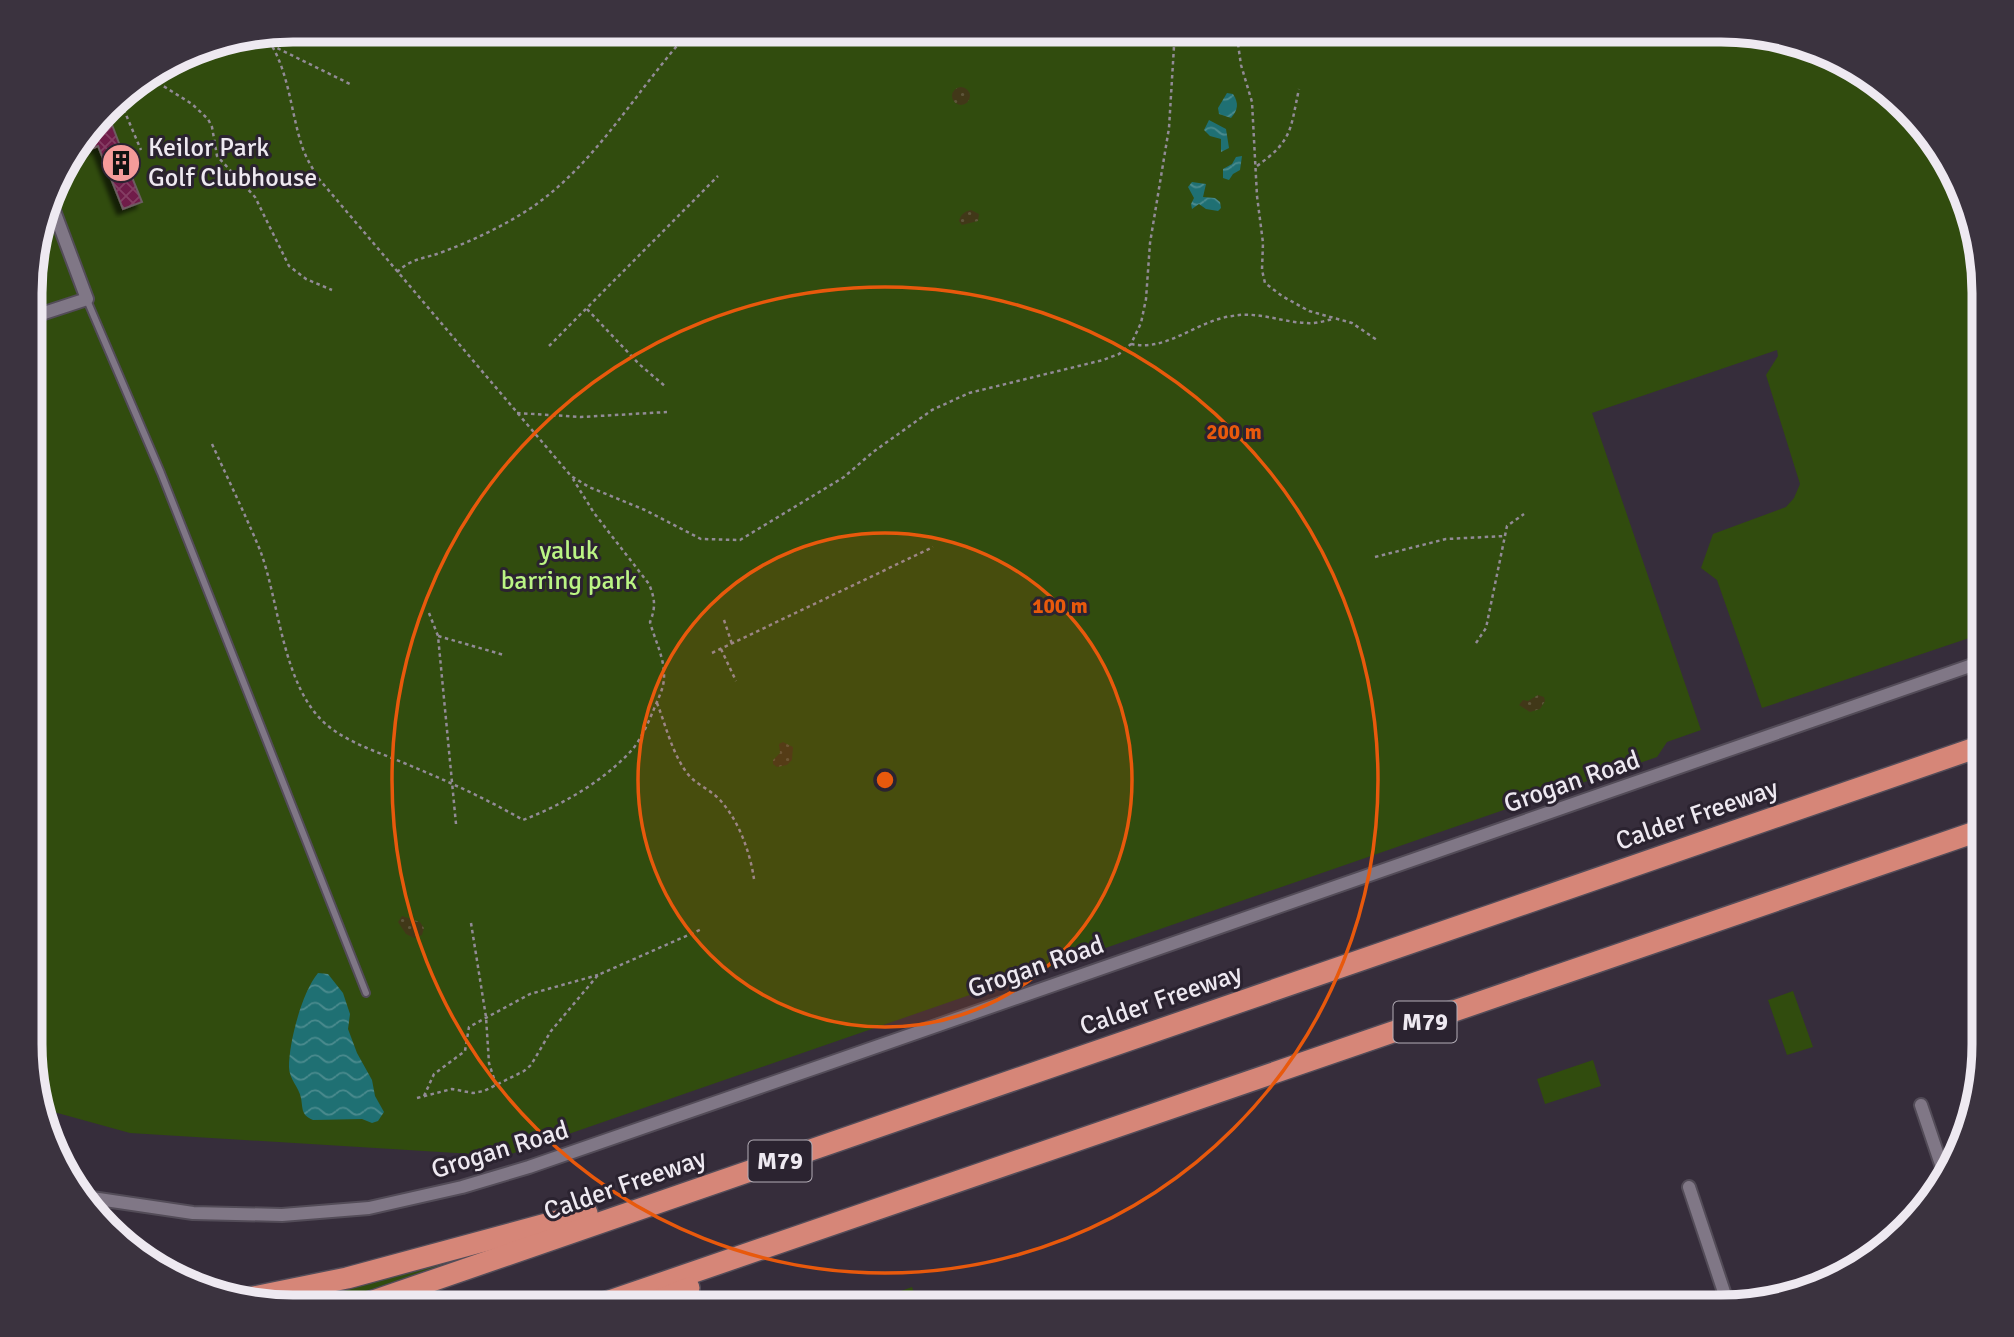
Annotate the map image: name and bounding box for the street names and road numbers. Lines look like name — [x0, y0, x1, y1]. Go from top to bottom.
street label: Grogan Road — [1500, 744, 1644, 820]
street label: Calder Freeway — [1612, 772, 1782, 858]
street label: Grogan Road — [964, 929, 1108, 1005]
street label: Calder Freeway — [1076, 957, 1246, 1043]
road number: M79 — [1394, 1002, 1456, 1042]
street label: Grogan Road — [428, 1114, 572, 1186]
road number: M79 — [748, 1140, 812, 1182]
street label: Calder Freeway — [540, 1142, 710, 1228]

